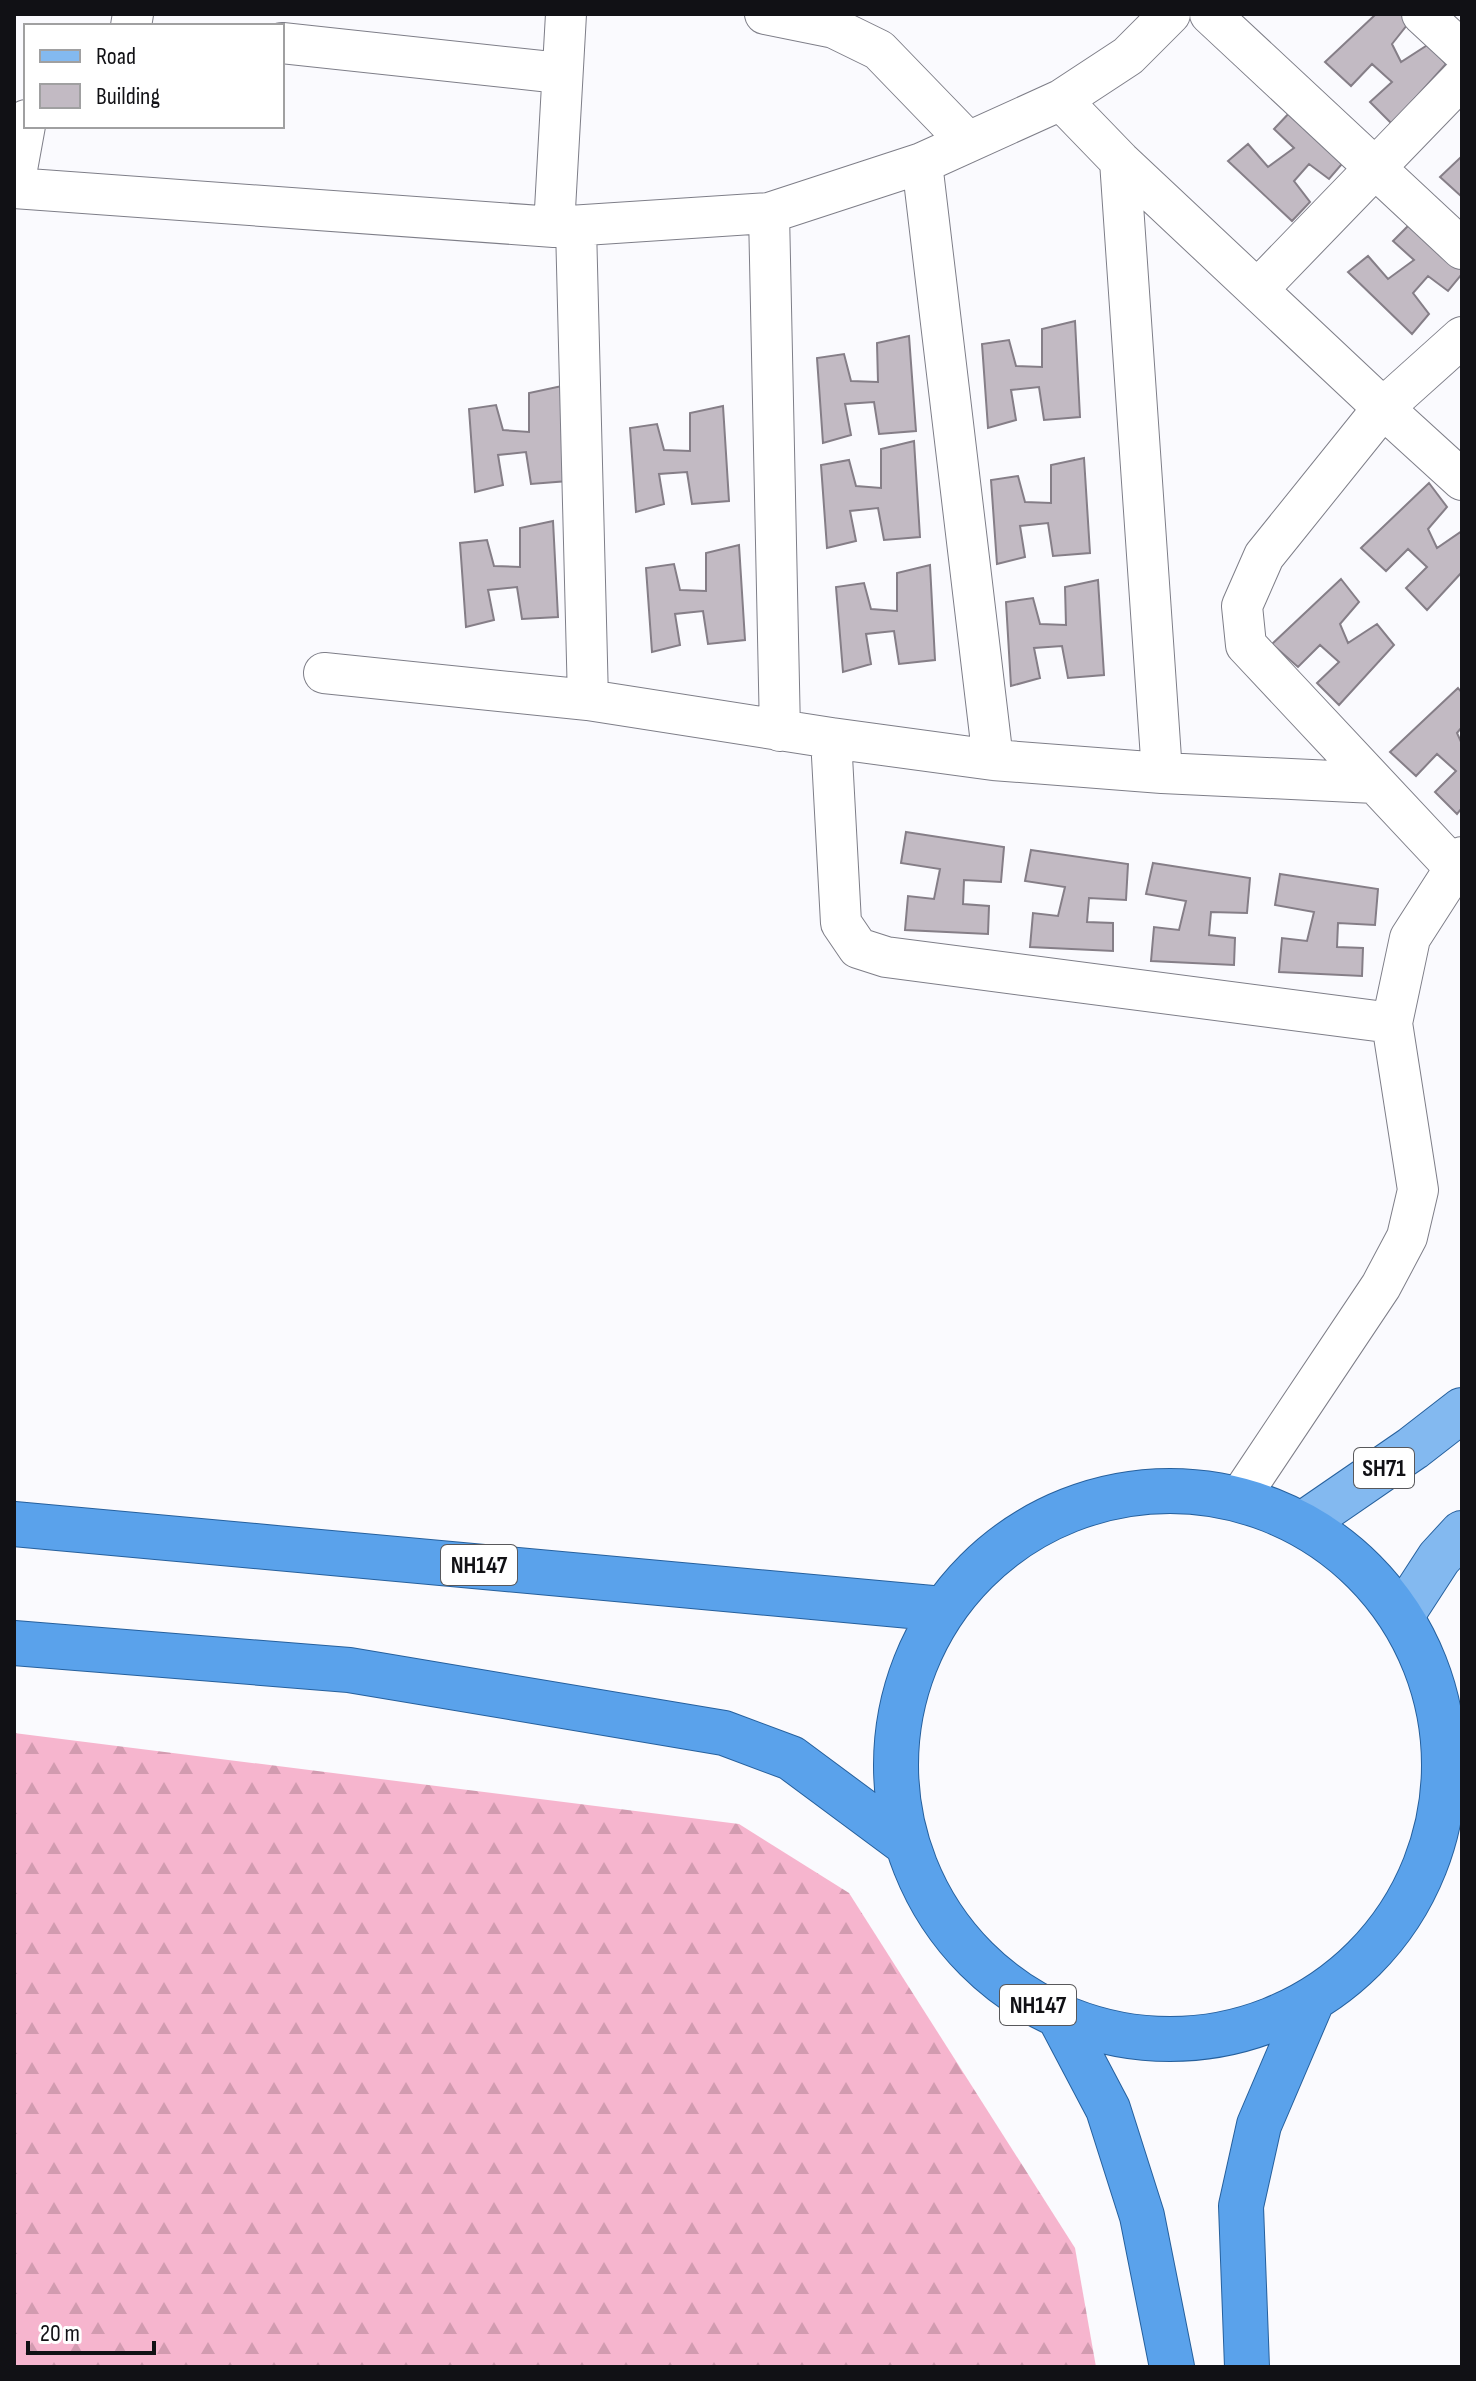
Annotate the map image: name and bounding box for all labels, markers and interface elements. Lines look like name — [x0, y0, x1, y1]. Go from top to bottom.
legend — [24, 24, 284, 128]
text: Road — [96, 42, 136, 71]
text: Building — [96, 82, 160, 111]
road number: SH71 — [1354, 1448, 1414, 1488]
road number: NH147 — [441, 1545, 517, 1585]
road number: NH147 — [1000, 1985, 1076, 2025]
scale bar — [28, 2305, 154, 2355]
text: 20 m — [40, 2319, 80, 2348]

